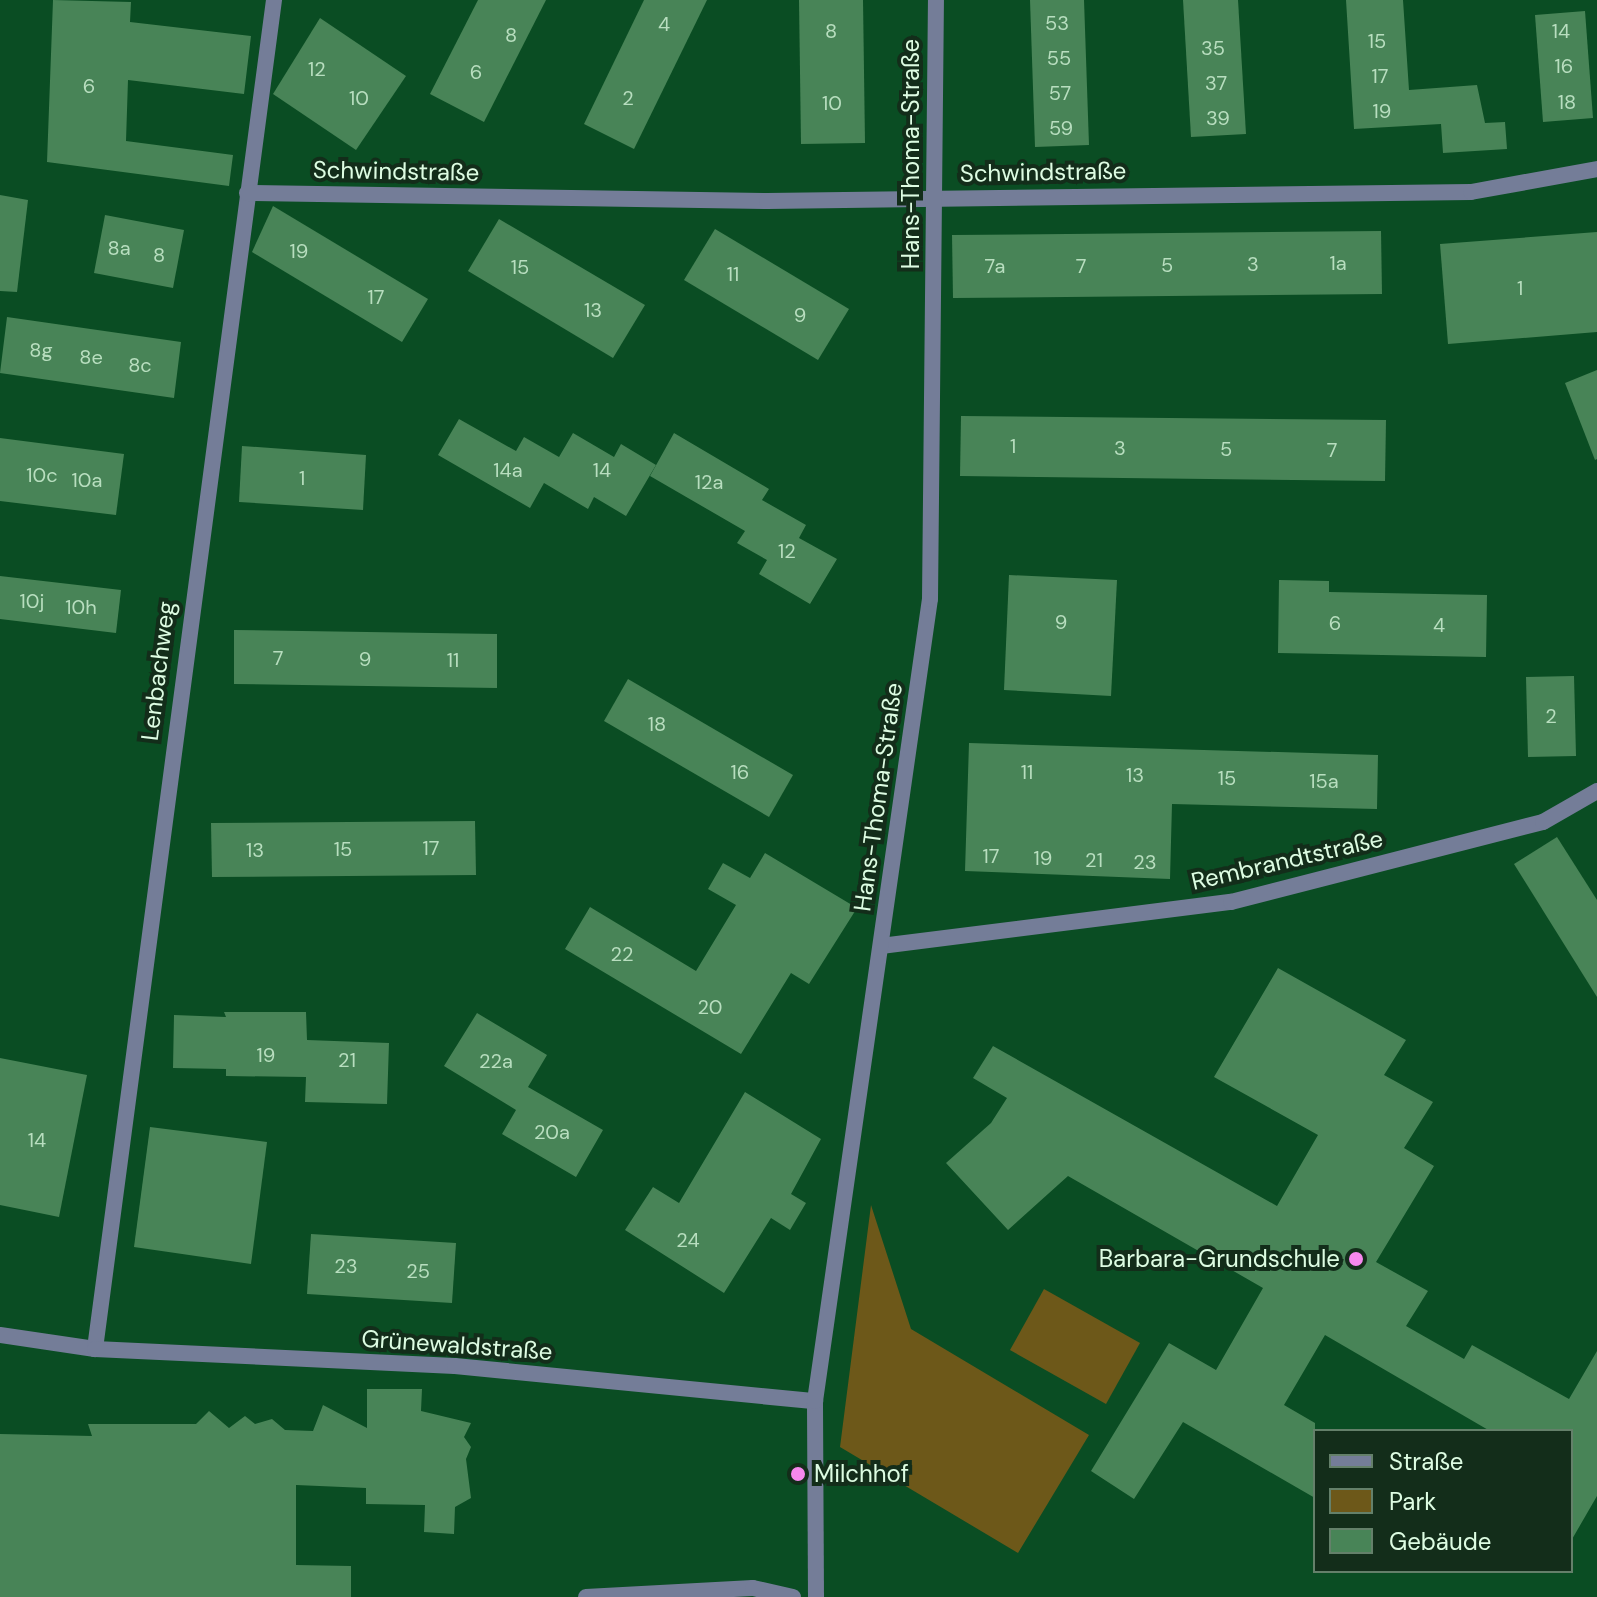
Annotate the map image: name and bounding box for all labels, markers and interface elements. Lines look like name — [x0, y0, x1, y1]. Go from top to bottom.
house number: 53 — [1045, 11, 1069, 35]
house number: 4 — [658, 12, 670, 36]
house number: 8 — [825, 19, 837, 43]
house number: 14 — [1552, 19, 1570, 43]
house number: 8 — [505, 23, 517, 47]
house number: 15 — [1368, 29, 1386, 53]
house number: 35 — [1201, 36, 1225, 60]
street label: Hans-Thoma-Straße — [897, 39, 925, 269]
house number: 55 — [1047, 46, 1071, 70]
house number: 16 — [1555, 54, 1573, 78]
house number: 12 — [308, 57, 326, 81]
house number: 6 — [470, 60, 482, 84]
house number: 17 — [1372, 64, 1388, 88]
house number: 37 — [1205, 71, 1227, 95]
house number: 6 — [83, 74, 95, 98]
house number: 57 — [1049, 81, 1071, 105]
house number: 10 — [349, 86, 369, 110]
house number: 2 — [622, 86, 634, 110]
house number: 18 — [1558, 90, 1576, 114]
house number: 10 — [822, 91, 842, 115]
house number: 19 — [1373, 99, 1391, 123]
house number: 39 — [1206, 106, 1230, 130]
house number: 59 — [1049, 116, 1073, 140]
street label: Schwindstraße — [313, 155, 479, 187]
street label: Schwindstraße — [960, 156, 1126, 188]
house number: 8a — [107, 236, 131, 260]
house number: 19 — [290, 239, 308, 263]
house number: 8 — [153, 243, 165, 267]
house number: 1a — [1329, 251, 1347, 275]
house number: 3 — [1247, 252, 1259, 276]
house number: 5 — [1161, 253, 1173, 277]
house number: 7a — [985, 254, 1005, 278]
house number: 7 — [1076, 254, 1086, 278]
house number: 15 — [511, 255, 529, 279]
house number: 11 — [727, 262, 739, 286]
house number: 1 — [1517, 276, 1523, 300]
house number: 17 — [368, 285, 384, 309]
house number: 13 — [584, 298, 602, 322]
house number: 9 — [794, 303, 806, 327]
house number: 8g — [29, 338, 53, 362]
house number: 8e — [79, 345, 103, 369]
house number: 8c — [128, 353, 152, 377]
house number: 1 — [1010, 434, 1016, 458]
house number: 3 — [1114, 436, 1126, 460]
house number: 5 — [1220, 437, 1232, 461]
house number: 7 — [1327, 438, 1337, 462]
house number: 14a — [493, 458, 523, 482]
house number: 14 — [593, 458, 611, 482]
house number: 10c — [26, 463, 58, 487]
house number: 1 — [299, 466, 305, 490]
house number: 10a — [72, 468, 102, 492]
house number: 12a — [695, 470, 723, 494]
house number: 12 — [778, 539, 796, 563]
house number: 10j — [20, 589, 44, 613]
house number: 10h — [65, 595, 97, 619]
street label: Lenbachweg — [135, 600, 181, 742]
house number: 9 — [1055, 610, 1067, 634]
house number: 6 — [1329, 611, 1341, 635]
house number: 4 — [1433, 613, 1445, 637]
house number: 7 — [273, 646, 283, 670]
house number: 9 — [359, 647, 371, 671]
house number: 11 — [447, 648, 459, 672]
street label: Hans-Thoma-Straße — [848, 681, 908, 913]
house number: 2 — [1545, 704, 1557, 728]
house number: 18 — [648, 712, 666, 736]
house number: 16 — [731, 760, 749, 784]
house number: 11 — [1021, 760, 1033, 784]
house number: 13 — [1126, 763, 1144, 787]
house number: 15 — [1218, 766, 1236, 790]
house number: 15a — [1309, 769, 1339, 793]
street label: Rembrandtstraße — [1188, 824, 1386, 896]
house number: 17 — [423, 836, 439, 860]
house number: 15 — [334, 837, 352, 861]
house number: 13 — [246, 838, 264, 862]
house number: 17 — [983, 844, 999, 868]
house number: 19 — [1034, 846, 1052, 870]
house number: 21 — [1085, 848, 1103, 872]
house number: 23 — [1133, 850, 1157, 874]
house number: 22 — [610, 942, 634, 966]
house number: 20 — [698, 995, 722, 1019]
house number: 19 — [257, 1043, 275, 1067]
house number: 21 — [338, 1048, 356, 1072]
house number: 22a — [479, 1049, 513, 1073]
house number: 20a — [534, 1120, 570, 1144]
house number: 14 — [28, 1128, 46, 1152]
house number: 24 — [676, 1228, 700, 1252]
place label: Barbara-Grundschule — [1099, 1245, 1340, 1273]
marker: Barbara-Grundschule — [1347, 1250, 1365, 1268]
house number: 23 — [334, 1254, 358, 1278]
house number: 25 — [406, 1259, 430, 1283]
street label: Grünewaldstraße — [361, 1324, 553, 1366]
legend — [1313, 1429, 1573, 1573]
text: Straße — [1389, 1446, 1463, 1477]
place label: Milchhof — [814, 1460, 909, 1488]
marker: Milchhof — [789, 1465, 807, 1483]
text: Park — [1389, 1486, 1436, 1517]
text: Gebäude — [1389, 1526, 1491, 1557]

